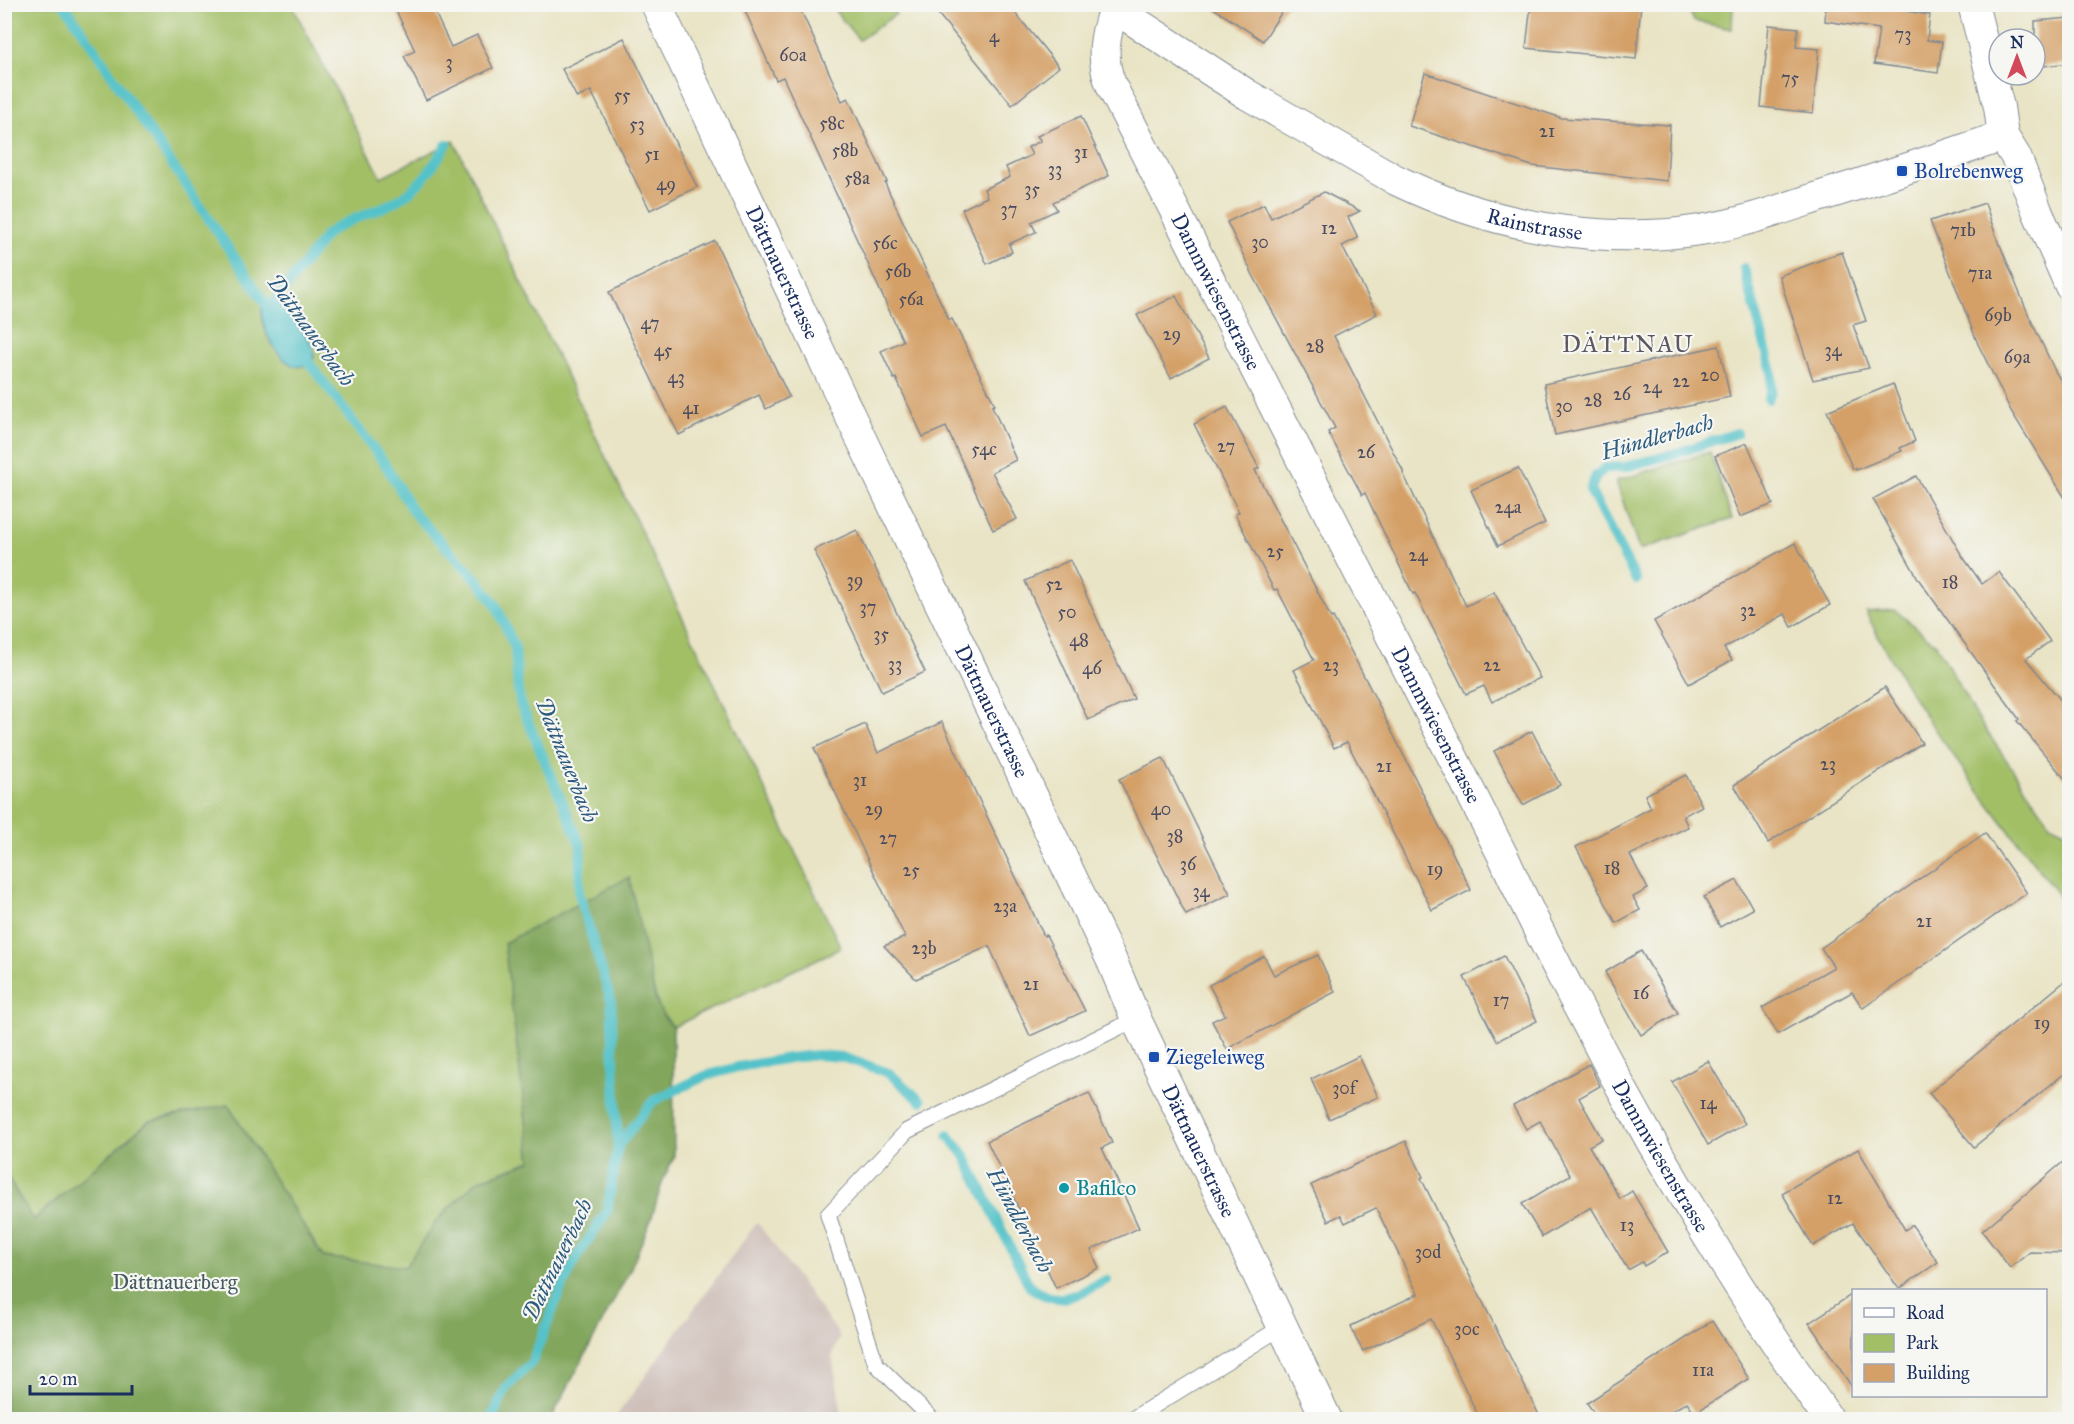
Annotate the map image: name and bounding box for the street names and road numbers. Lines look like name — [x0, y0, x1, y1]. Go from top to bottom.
street label: Dättnauerstrasse — [740, 202, 825, 344]
street label: Rainstrasse — [1484, 202, 1584, 246]
street label: Dammwiesenstrasse — [1165, 209, 1267, 375]
street label: Dättnauerstrasse — [949, 641, 1035, 782]
street label: Dammwiesenstrasse — [1386, 642, 1487, 808]
street label: Dammwiesenstrasse — [1606, 1075, 1715, 1238]
street label: Dättnauerstrasse — [1156, 1080, 1242, 1222]

